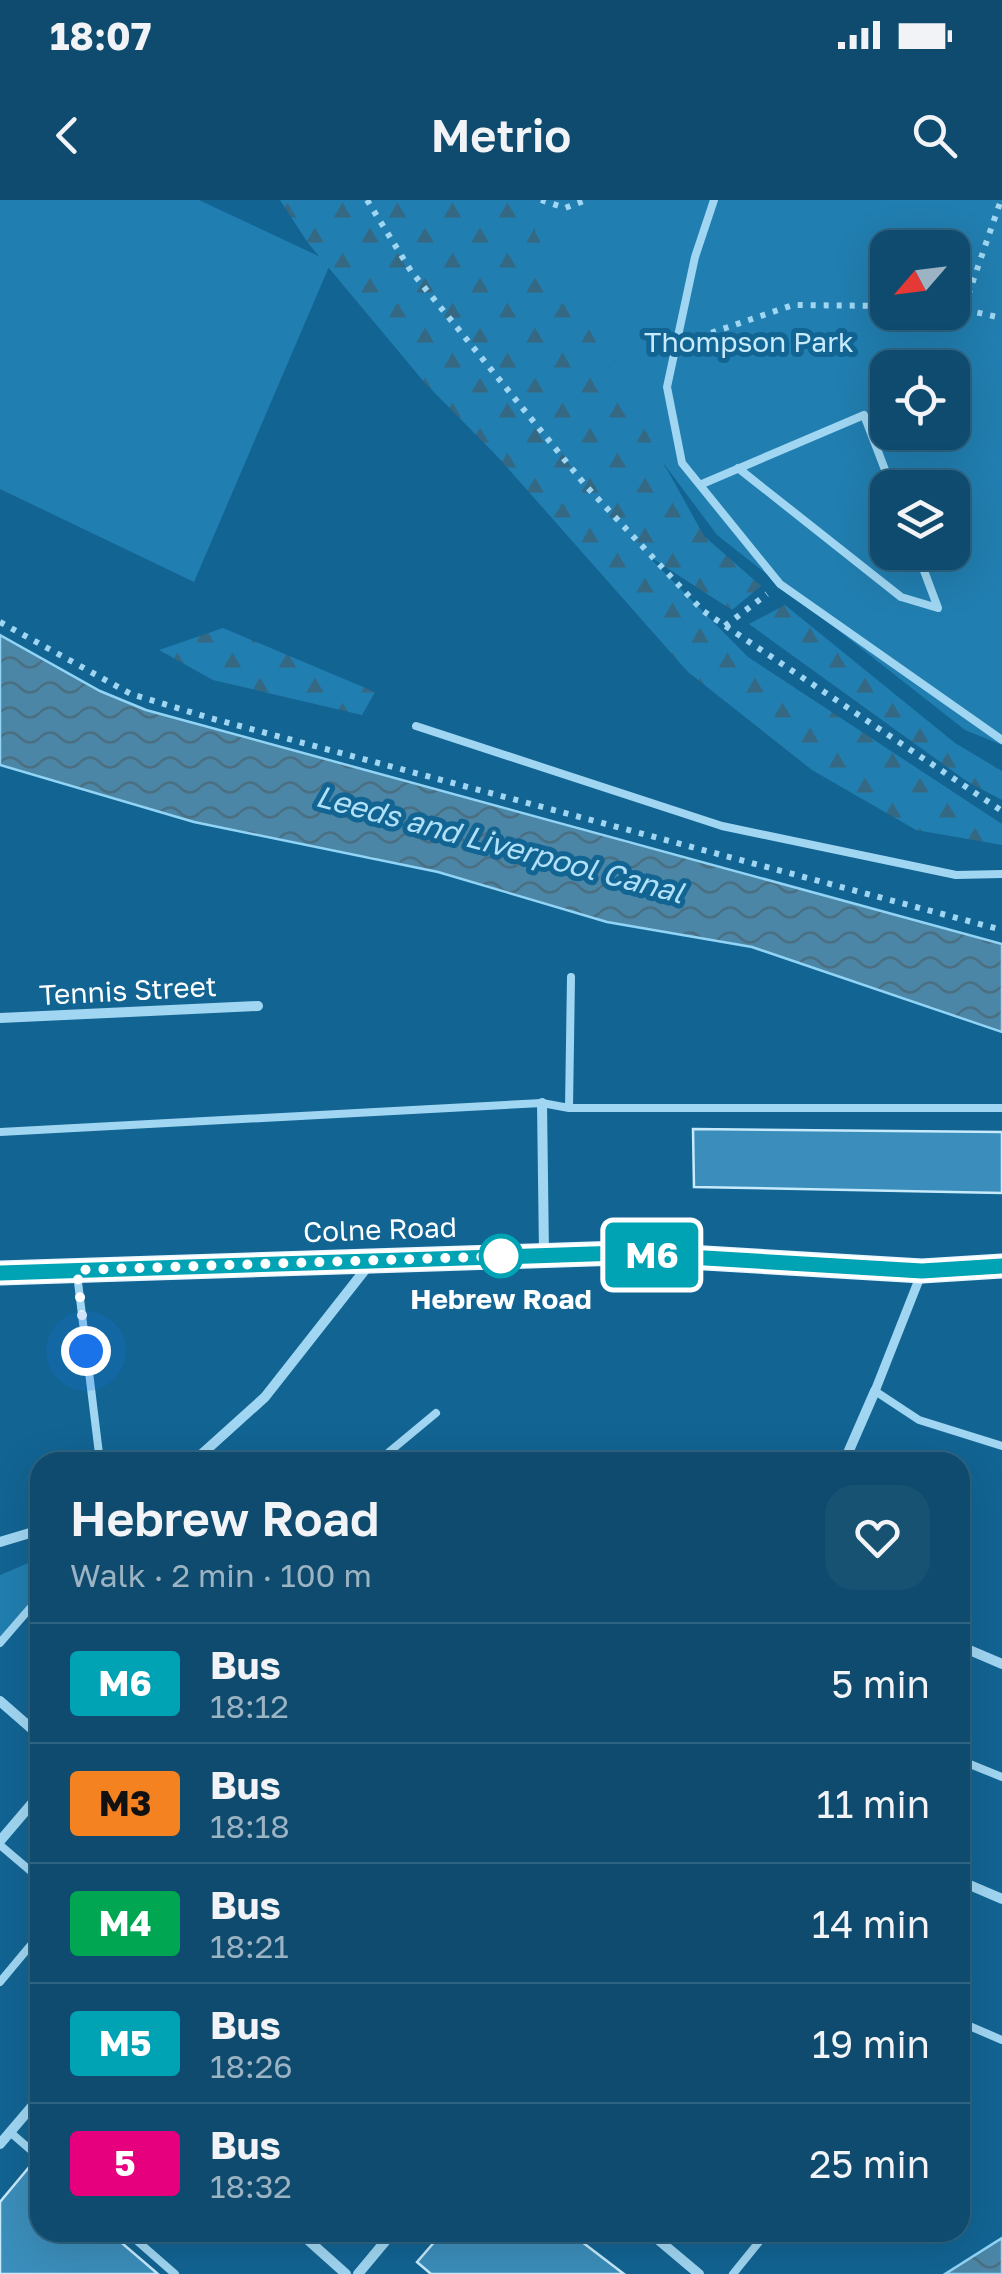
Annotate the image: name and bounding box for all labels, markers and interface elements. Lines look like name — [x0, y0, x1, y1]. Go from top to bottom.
text: 18:07 — [50, 13, 151, 58]
icon: back — [40, 108, 95, 163]
text: Metrio — [431, 108, 571, 162]
icon: search — [907, 108, 962, 163]
north arrow — [870, 230, 970, 330]
map controls — [870, 230, 970, 570]
park label: Thompson Park — [644, 325, 854, 358]
button: locate — [870, 350, 970, 450]
button: layers — [870, 470, 970, 570]
water label: Leeds and Liverpool Canal — [312, 778, 689, 911]
street label: Tennis Street — [38, 969, 218, 1011]
street label: Colne Road — [303, 1210, 457, 1248]
line badge: M6 — [607, 1222, 697, 1288]
text: M6 — [625, 1234, 679, 1276]
marker: Hebrew Road — [480, 1235, 522, 1277]
place label: Hebrew Road — [410, 1282, 592, 1315]
your location — [61, 1326, 111, 1376]
button: heart — [825, 1485, 930, 1590]
text: Hebrew Road — [70, 1489, 380, 1547]
text: Walk · 2 min · 100 m — [70, 1556, 372, 1594]
text: Bus — [210, 1642, 281, 1687]
text: 5 min — [831, 1661, 930, 1706]
text: M6 — [98, 1662, 152, 1704]
text: 18:12 — [210, 1687, 289, 1725]
text: Bus — [210, 1762, 281, 1807]
text: 11 min — [816, 1781, 930, 1826]
text: M3 — [99, 1782, 151, 1824]
text: 18:18 — [210, 1807, 290, 1845]
text: Bus — [210, 1882, 281, 1927]
text: 14 min — [812, 1901, 930, 1946]
text: M4 — [98, 1902, 152, 1944]
text: 18:21 — [210, 1927, 289, 1965]
text: Bus — [210, 2002, 281, 2047]
text: 19 min — [812, 2021, 930, 2066]
text: M5 — [99, 2022, 151, 2064]
text: 18:26 — [210, 2047, 293, 2085]
text: Bus — [210, 2122, 281, 2167]
text: 25 min — [809, 2141, 930, 2186]
text: 5 — [114, 2142, 136, 2184]
text: 18:32 — [210, 2167, 292, 2205]

